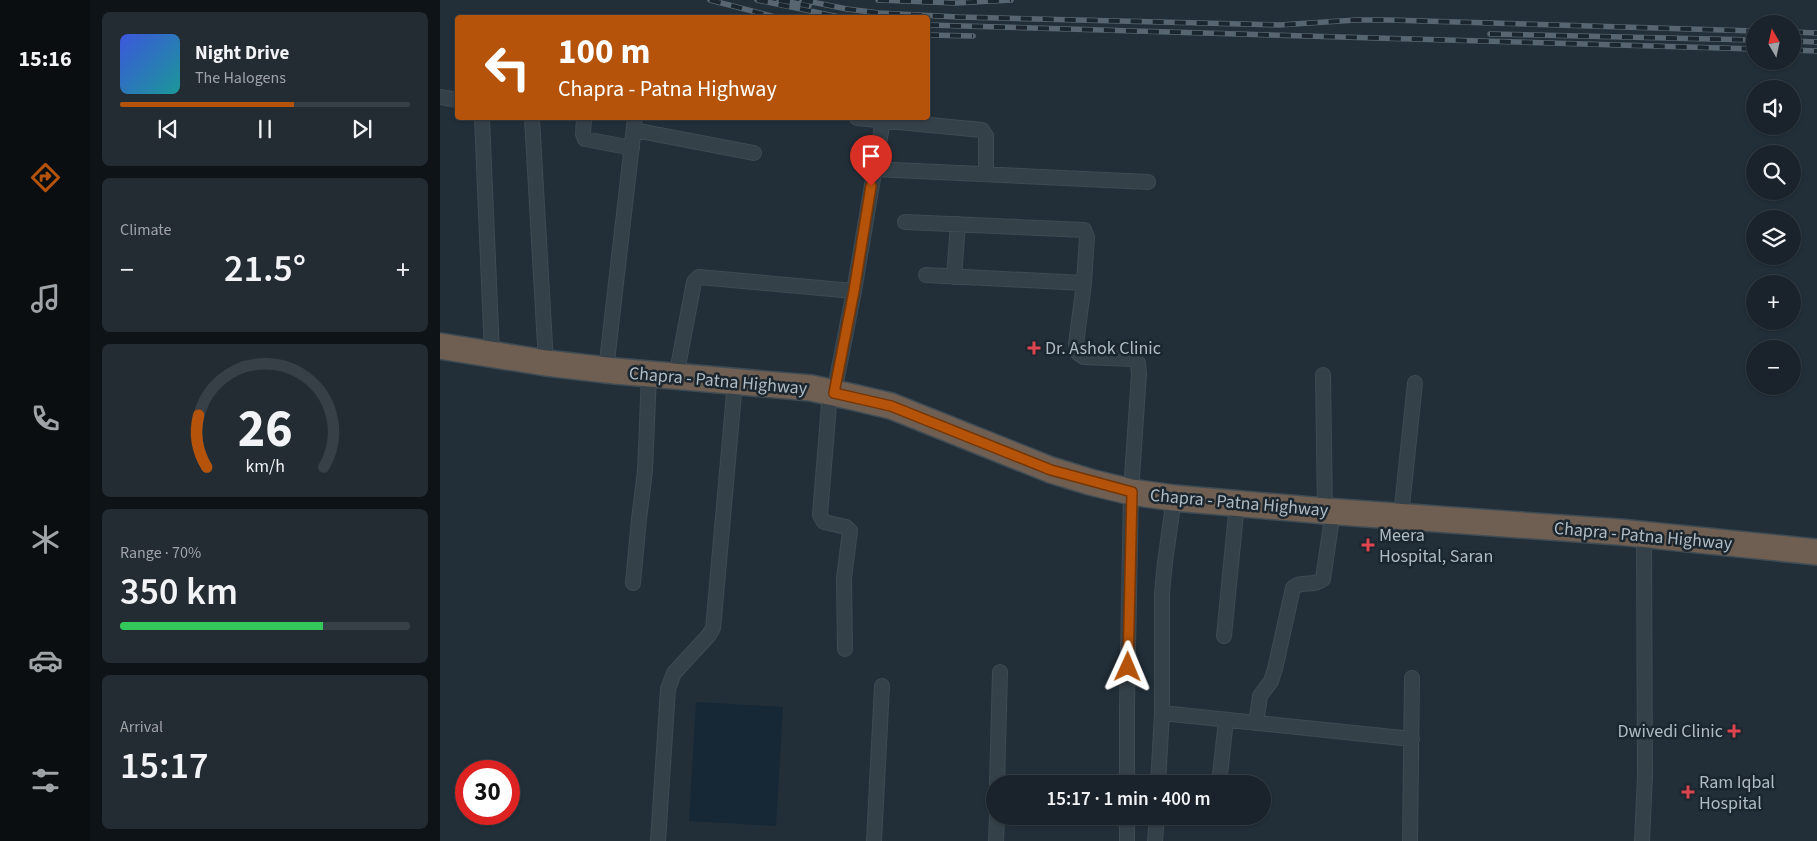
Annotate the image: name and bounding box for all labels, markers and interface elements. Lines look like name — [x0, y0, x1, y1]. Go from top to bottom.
north arrow — [1746, 15, 1801, 70]
map controls — [1746, 15, 1801, 395]
text: 100 m — [558, 27, 650, 77]
icon: left — [475, 35, 540, 100]
text: Night Drive — [195, 40, 289, 67]
text: 15:16 — [18, 43, 72, 75]
text: The Halogens — [195, 67, 286, 89]
text: Chapra - Patna Highway — [558, 73, 777, 105]
button: sound — [1746, 80, 1801, 135]
icon: previous — [154, 115, 182, 143]
icon: pause — [251, 115, 279, 143]
icon: next — [348, 115, 376, 143]
pin — [850, 135, 892, 186]
icon: arrive — [857, 142, 885, 170]
button: search — [1746, 145, 1801, 200]
icon: directions — [28, 160, 63, 195]
button: layers — [1746, 210, 1801, 265]
text: Climate — [120, 219, 171, 241]
text: 21.5° — [224, 242, 306, 296]
text: − — [120, 250, 134, 290]
text: + — [396, 250, 410, 290]
button: + — [1746, 275, 1801, 330]
icon: music — [28, 281, 63, 316]
place label: Dr. Ashok Clinic — [1045, 336, 1161, 361]
button: − — [1746, 340, 1801, 395]
marker: Dr. Ashok Clinic — [1027, 341, 1041, 355]
street label: Chapra - Patna Highway — [628, 361, 809, 401]
text: 26 — [238, 393, 292, 467]
icon: phone — [28, 401, 63, 436]
text: km/h — [245, 454, 285, 479]
street label: Chapra - Patna Highway — [1149, 483, 1330, 523]
street label: Chapra - Patna Highway — [1553, 516, 1734, 556]
icon: climate — [28, 522, 63, 557]
place label: Meera Hospital, Saran — [1379, 523, 1493, 569]
marker: Meera Hospital, Saran — [1361, 538, 1375, 552]
text: Range · 70% — [120, 542, 201, 564]
text: 350 km — [120, 565, 238, 619]
position arrow — [1101, 640, 1153, 692]
icon: car — [28, 643, 63, 678]
text: Arrival — [120, 716, 163, 738]
place label: Dwivedi Clinic — [1617, 719, 1723, 744]
marker: Dwivedi Clinic — [1727, 724, 1741, 738]
text: 15:17 — [120, 739, 208, 793]
speed limit sign: 30 — [455, 760, 520, 825]
icon: filters — [28, 763, 63, 798]
place label: Ram Iqbal Hospital — [1699, 770, 1775, 816]
marker: Ram Iqbal Hospital — [1681, 785, 1695, 799]
text: 15:17 · 1 min · 400 m — [1046, 786, 1211, 813]

